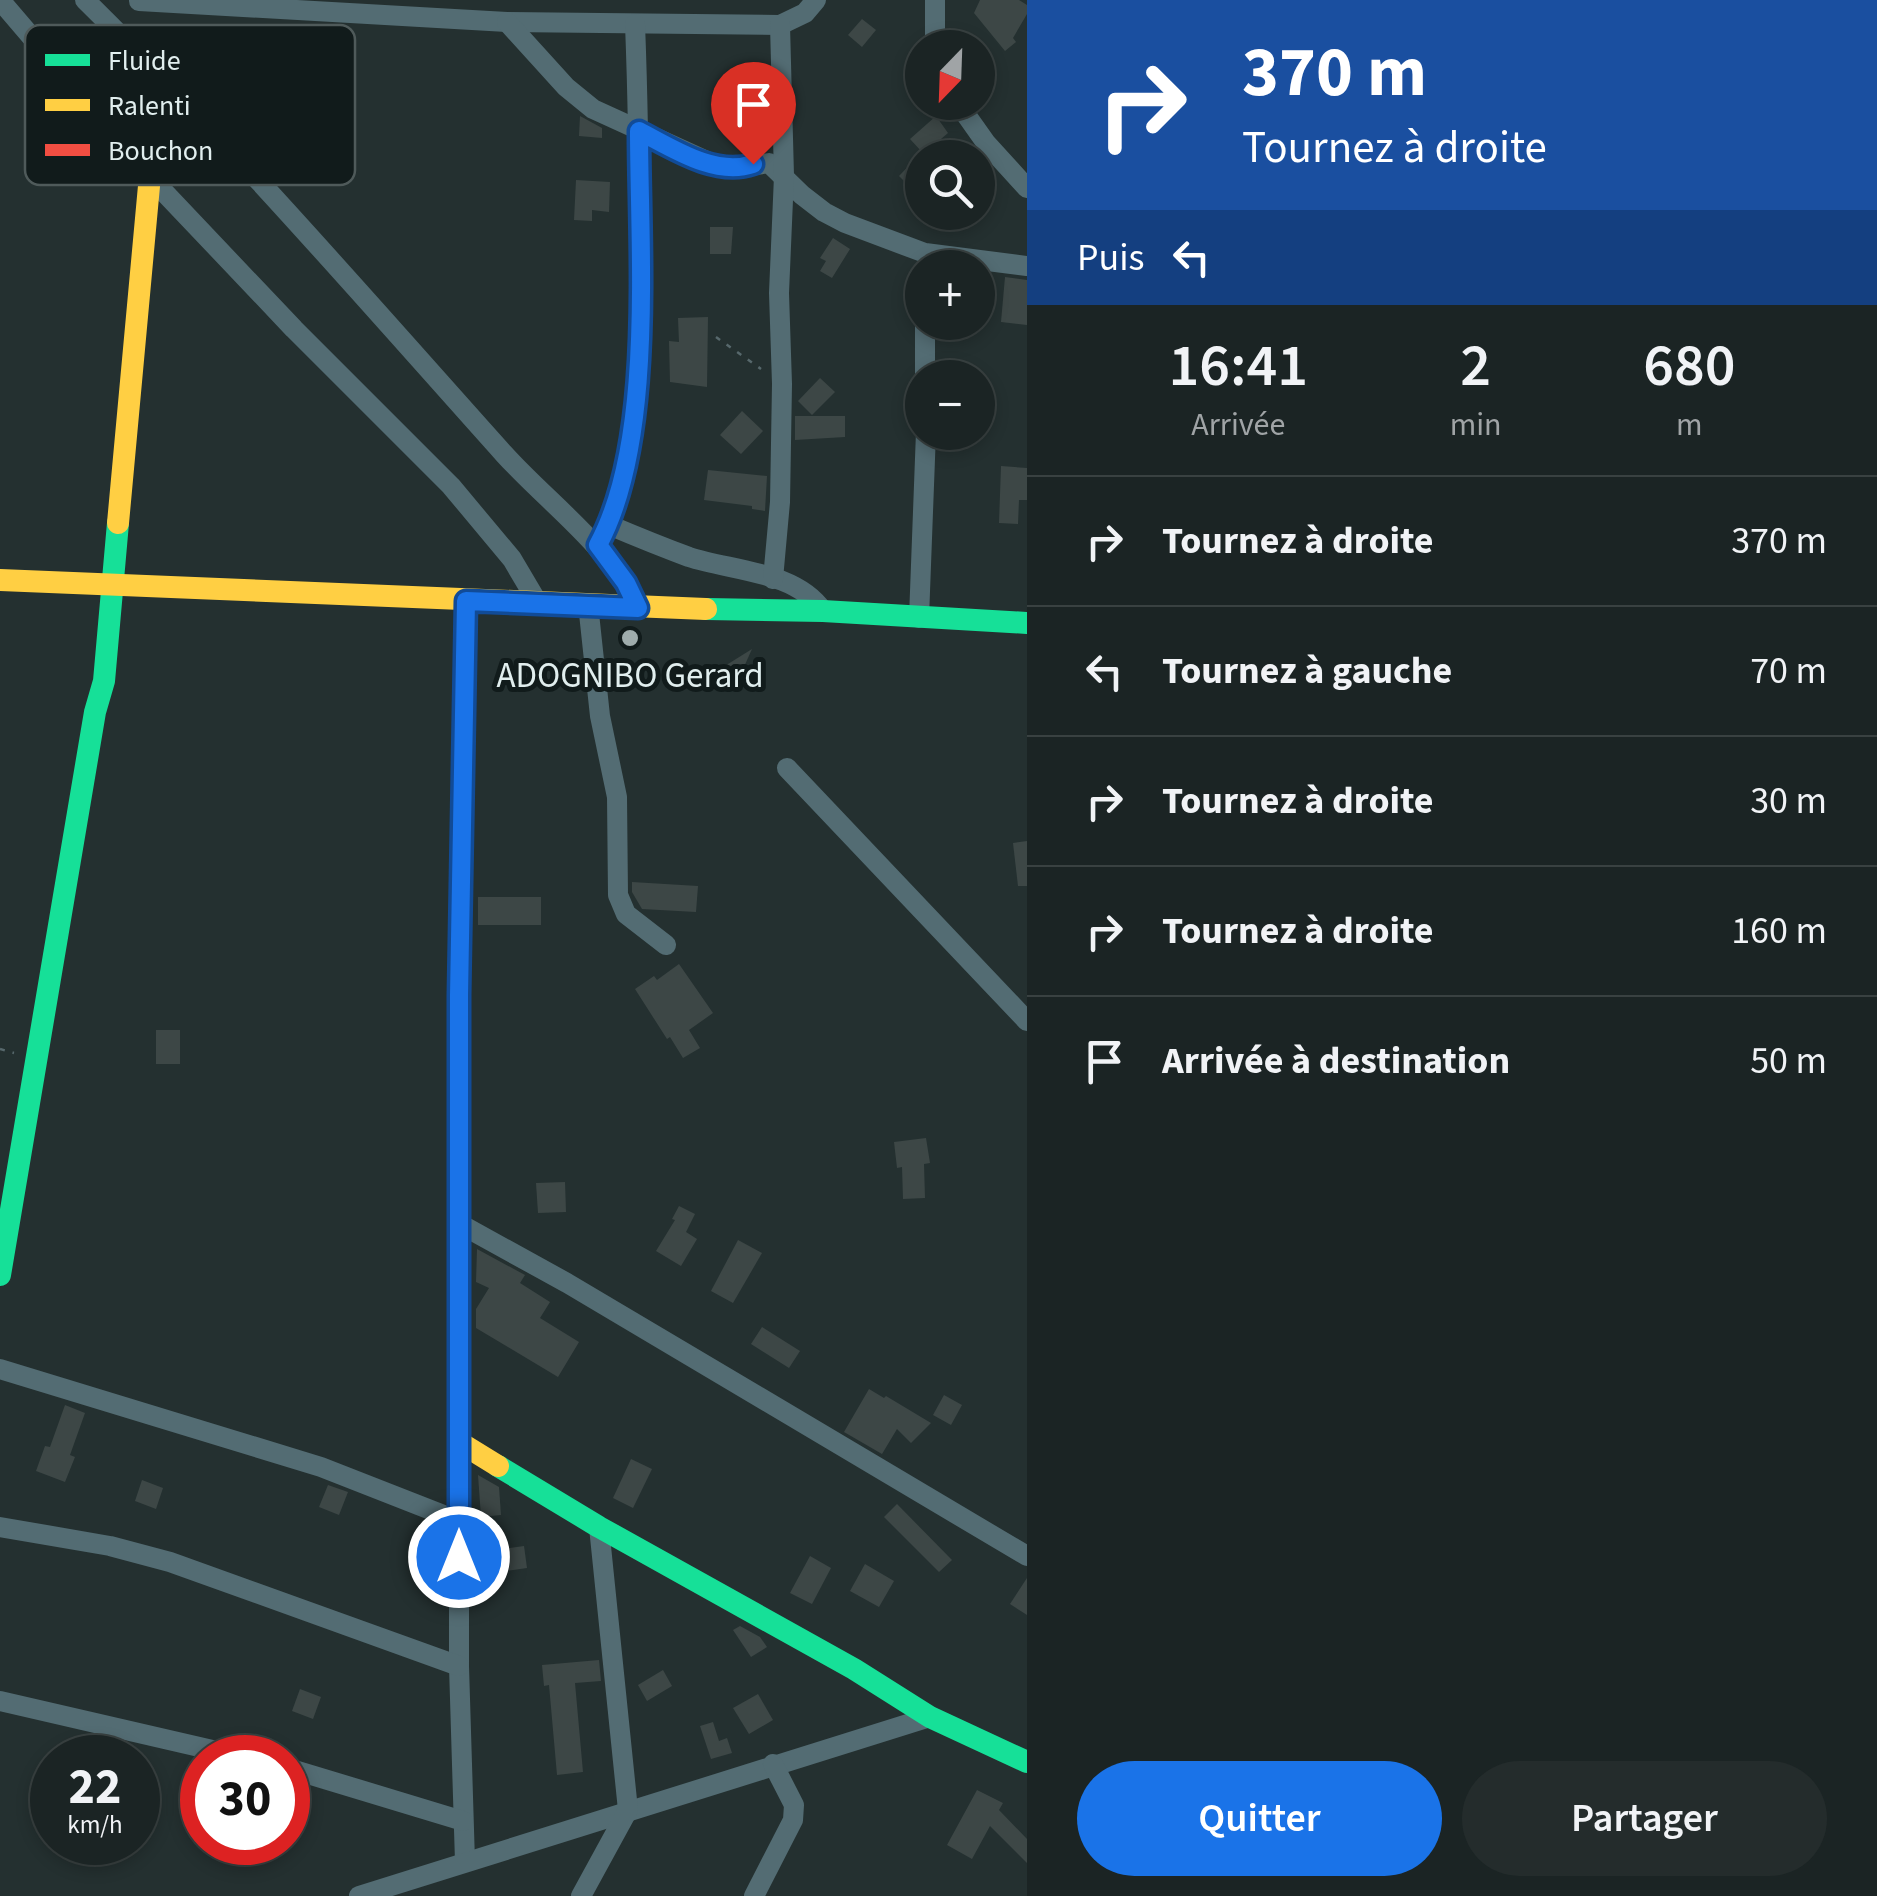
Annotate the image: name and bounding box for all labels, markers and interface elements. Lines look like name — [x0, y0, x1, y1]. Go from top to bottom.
text: 370 m — [1242, 23, 1427, 123]
legend — [25, 25, 355, 185]
north arrow — [905, 30, 995, 120]
map controls — [905, 30, 995, 450]
icon: right — [1077, 40, 1207, 170]
text: Fluide — [108, 41, 181, 81]
pin — [711, 62, 796, 165]
icon: arrive — [726, 77, 781, 132]
text: Ralenti — [108, 86, 191, 126]
text: Tournez à droite — [1242, 116, 1547, 180]
text: Bouchon — [108, 131, 213, 171]
button: search — [905, 140, 995, 230]
icon: left — [1164, 230, 1219, 285]
text: Puis — [1077, 231, 1144, 285]
button: + — [905, 250, 995, 340]
text: 16:41 — [1169, 324, 1308, 409]
text: 2 — [1460, 324, 1491, 409]
text: 680 — [1643, 324, 1735, 409]
button: − — [905, 360, 995, 450]
text: Arrivée — [1191, 402, 1285, 448]
text: min — [1450, 402, 1502, 448]
text: m — [1676, 402, 1703, 448]
icon: right — [1077, 514, 1132, 569]
text: Tournez à droite — [1162, 514, 1434, 568]
text: 370 m — [1731, 514, 1827, 568]
marker: ADOGNIBO Gerard — [619, 627, 641, 649]
icon: left — [1077, 644, 1132, 699]
text: Tournez à gauche — [1162, 644, 1452, 698]
text: 70 m — [1750, 644, 1827, 698]
place label: ADOGNIBO Gerard — [496, 651, 764, 701]
icon: right — [1077, 774, 1132, 829]
text: Tournez à droite — [1162, 774, 1434, 828]
text: 30 m — [1750, 774, 1827, 828]
icon: right — [1077, 904, 1132, 959]
text: Tournez à droite — [1162, 904, 1434, 958]
text: 160 m — [1731, 904, 1827, 958]
icon: arrive — [1077, 1034, 1132, 1089]
text: Arrivée à destination — [1162, 1034, 1510, 1088]
text: 50 m — [1750, 1034, 1827, 1088]
position arrow — [407, 1505, 511, 1609]
speed limit sign: 30 — [180, 1735, 310, 1865]
text: 22 — [69, 1752, 121, 1823]
button: Quitter — [1077, 1761, 1442, 1876]
button: Partager — [1462, 1761, 1827, 1876]
text: km/h — [67, 1807, 123, 1843]

